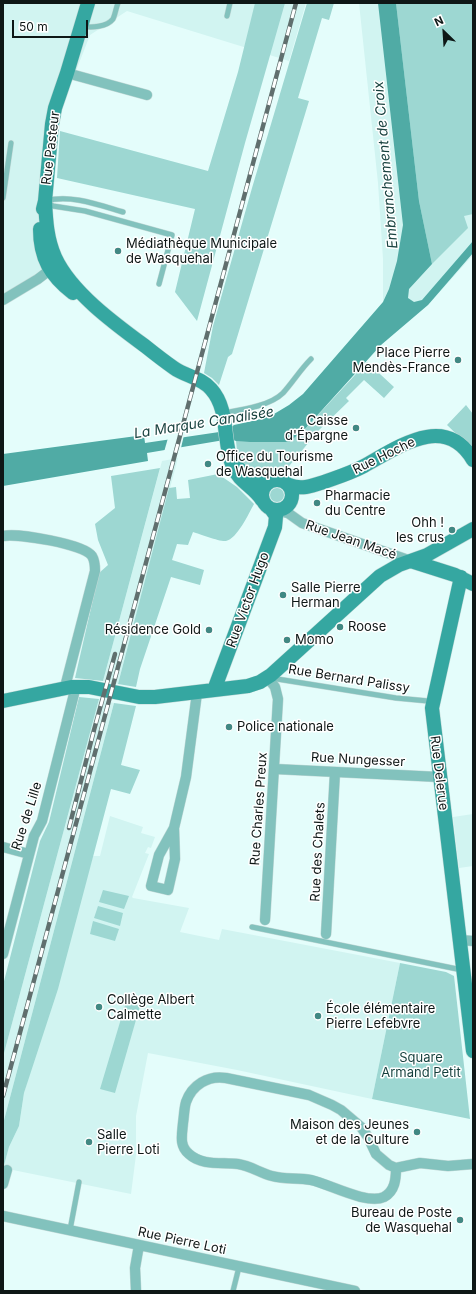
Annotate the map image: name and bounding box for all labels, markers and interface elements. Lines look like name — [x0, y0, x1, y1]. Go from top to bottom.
scale bar — [14, 12, 90, 38]
north arrow — [424, 12, 464, 52]
text: N — [432, 13, 446, 29]
text: 50 m — [19, 19, 48, 34]
water label: Embranchement de Croix — [370, 81, 402, 249]
street label: Rue Pasteur — [39, 110, 63, 186]
place label: Médiathèque Municipale de Wasquehal — [126, 236, 277, 267]
marker: Médiathèque Municipale de Wasquehal — [113, 246, 123, 256]
place label: Place Pierre Mendès-France — [352, 345, 450, 376]
marker: Place Pierre Mendès-France — [453, 355, 463, 365]
water label: La Marque Canalisée — [133, 404, 275, 442]
place label: Caisse d'Épargne — [285, 413, 348, 444]
marker: Caisse d'Épargne — [351, 423, 361, 433]
street label: Rue Hoche — [350, 434, 418, 478]
place label: Office du Tourisme de Wasquehal — [216, 449, 333, 480]
marker: Office du Tourisme de Wasquehal — [203, 459, 213, 469]
place label: Pharmacie du Centre — [325, 488, 390, 519]
marker: Pharmacie du Centre — [312, 498, 322, 508]
place label: Ohh ! les crus — [396, 515, 444, 546]
street label: Rue Jean Macé — [304, 517, 398, 563]
marker: Ohh ! les crus — [447, 525, 457, 535]
street label: Rue Victor Hugo — [223, 550, 273, 650]
place label: Salle Pierre Herman — [291, 580, 361, 611]
marker: Salle Pierre Herman — [278, 590, 288, 600]
place label: Roose — [348, 619, 386, 635]
place label: Résidence Gold — [105, 622, 201, 638]
marker: Roose — [335, 622, 345, 632]
marker: Résidence Gold — [204, 625, 214, 635]
place label: Momo — [295, 632, 334, 648]
marker: Momo — [282, 635, 292, 645]
street label: Rue Bernard Palissy — [287, 662, 411, 696]
place label: Police nationale — [237, 719, 334, 735]
marker: Police nationale — [224, 722, 234, 732]
street label: Rue Delerue — [427, 735, 451, 811]
street label: Rue Nungesser — [311, 750, 405, 770]
street label: Rue Charles Preux — [247, 752, 271, 866]
street label: Rue de Lille — [9, 780, 45, 852]
street label: Rue des Chalets — [308, 802, 328, 902]
place label: Collège Albert Calmette — [107, 992, 194, 1023]
place label: École élémentaire Pierre Lefebvre — [326, 1001, 435, 1032]
marker: Collège Albert Calmette — [94, 1002, 104, 1012]
marker: École élémentaire Pierre Lefebvre — [313, 1011, 323, 1021]
park label: Square Armand Petit — [381, 1050, 461, 1081]
place label: Maison des Jeunes et de la Culture — [290, 1117, 409, 1148]
place label: Salle Pierre Loti — [97, 1127, 160, 1158]
marker: Maison des Jeunes et de la Culture — [412, 1127, 422, 1137]
marker: Salle Pierre Loti — [84, 1137, 94, 1147]
place label: Bureau de Poste de Wasquehal — [351, 1205, 452, 1236]
marker: Bureau de Poste de Wasquehal — [455, 1215, 465, 1225]
street label: Rue Pierre Loti — [136, 1224, 228, 1258]

